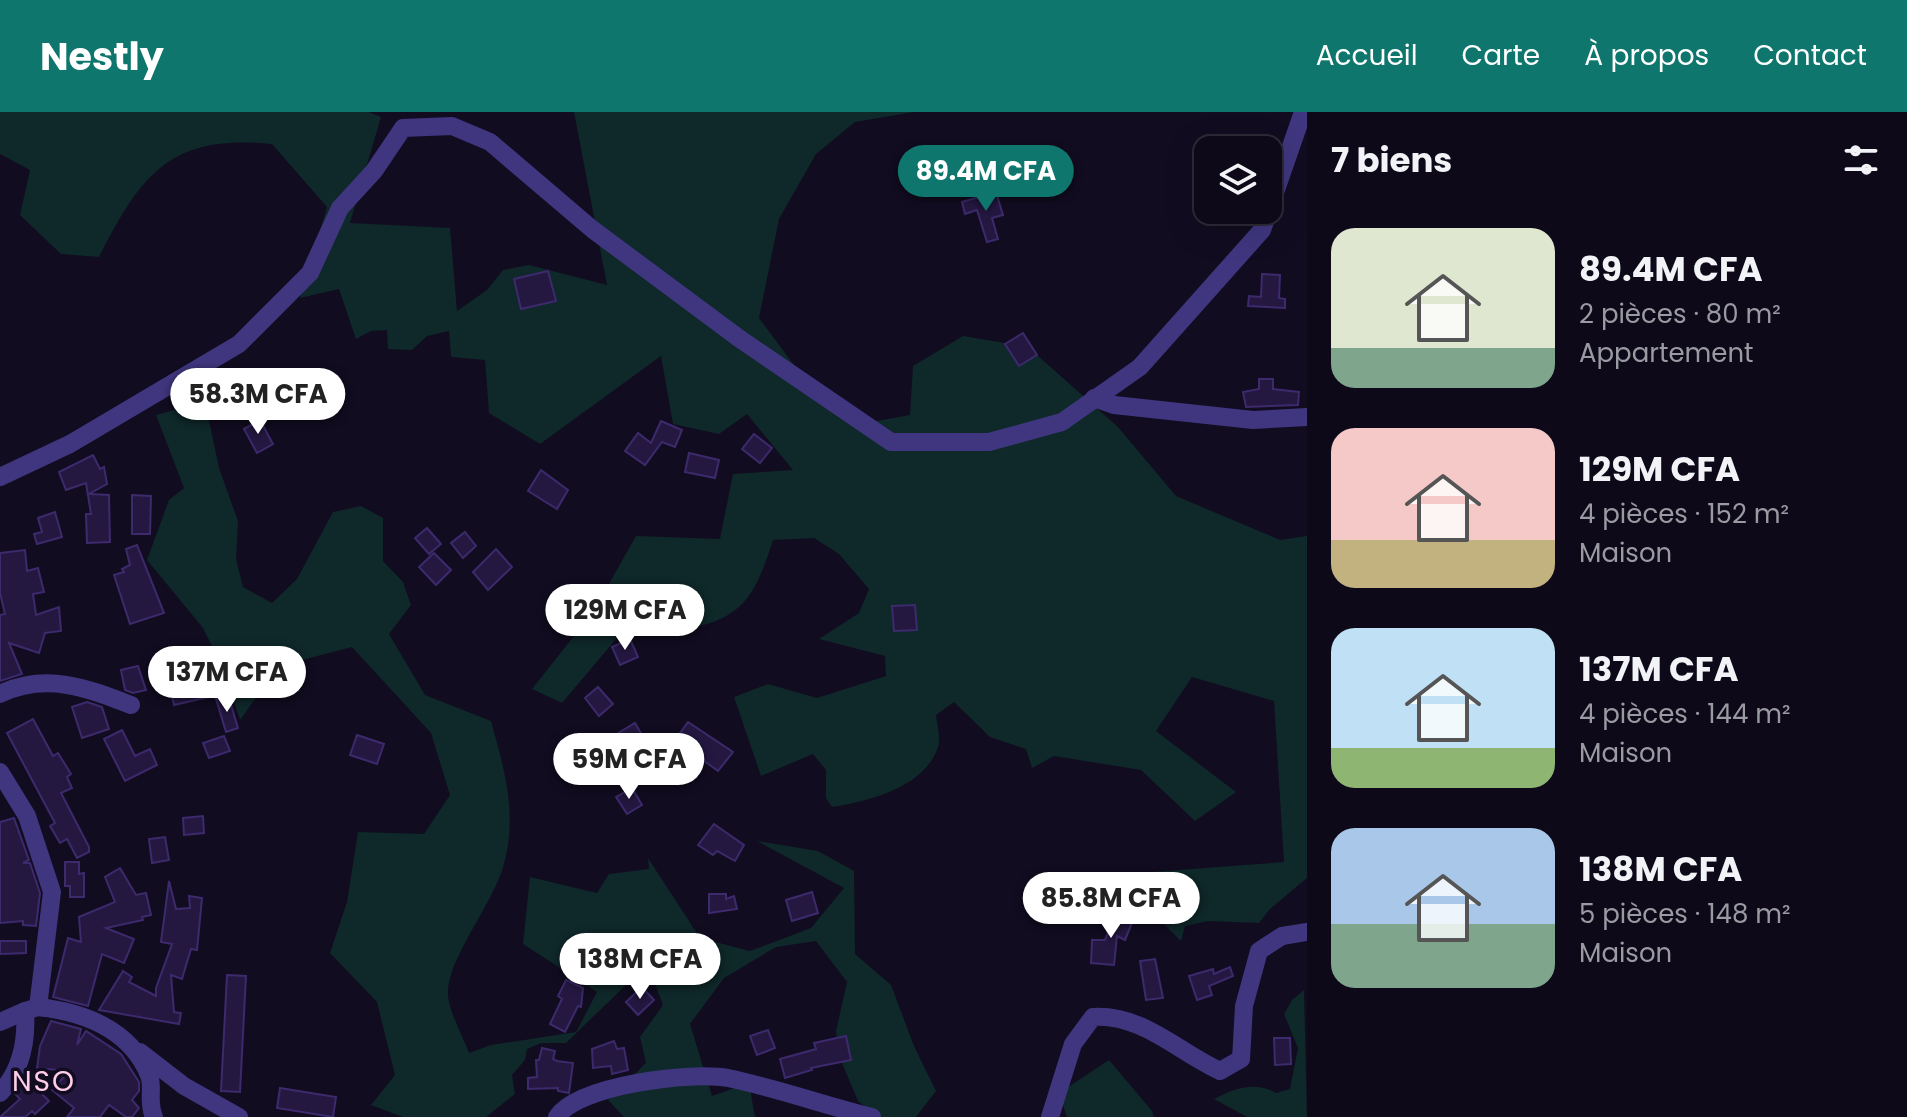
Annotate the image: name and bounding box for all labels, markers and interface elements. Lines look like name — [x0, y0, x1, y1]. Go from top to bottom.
text: Nestly — [40, 30, 164, 83]
text: Accueil — [1316, 36, 1418, 75]
text: Carte — [1462, 36, 1540, 75]
text: À propos — [1584, 36, 1709, 75]
text: Contact — [1753, 36, 1867, 75]
map controls — [1194, 136, 1282, 224]
button: layers — [1194, 136, 1282, 224]
text: 7 biens — [1331, 136, 1452, 184]
icon: filters — [1839, 138, 1883, 182]
pin: 89.4M CFA — [894, 145, 1078, 213]
text: 89.4M CFA — [916, 153, 1056, 189]
text: 89.4M CFA — [1579, 245, 1763, 293]
icon: home — [1395, 260, 1491, 356]
text: 2 pièces · 80 m² — [1579, 296, 1781, 332]
text: Appartement — [1579, 335, 1754, 371]
pin: 58.3M CFA — [166, 368, 350, 436]
text: 58.3M CFA — [188, 376, 328, 412]
text: 129M CFA — [1579, 445, 1740, 493]
icon: home — [1395, 460, 1491, 556]
text: 4 pièces · 152 m² — [1579, 496, 1789, 532]
text: Maison — [1579, 535, 1672, 571]
pin: 129M CFA — [542, 584, 708, 652]
text: 129M CFA — [563, 592, 687, 628]
text: 137M CFA — [1579, 645, 1739, 693]
pin: 137M CFA — [144, 646, 310, 714]
text: 137M CFA — [166, 654, 288, 690]
icon: home — [1395, 660, 1491, 756]
text: 4 pièces · 144 m² — [1579, 696, 1791, 732]
pin: 59M CFA — [555, 733, 703, 801]
text: Maison — [1579, 735, 1672, 771]
text: 59M CFA — [571, 741, 687, 777]
text: 138M CFA — [1579, 845, 1742, 893]
icon: home — [1395, 860, 1491, 956]
pin: 85.8M CFA — [1019, 872, 1203, 940]
text: 85.8M CFA — [1041, 880, 1181, 916]
text: 5 pièces · 148 m² — [1579, 896, 1791, 932]
pin: 138M CFA — [557, 933, 723, 1001]
text: Maison — [1579, 935, 1672, 971]
text: 138M CFA — [578, 941, 702, 977]
district label: NSO — [12, 1062, 76, 1101]

